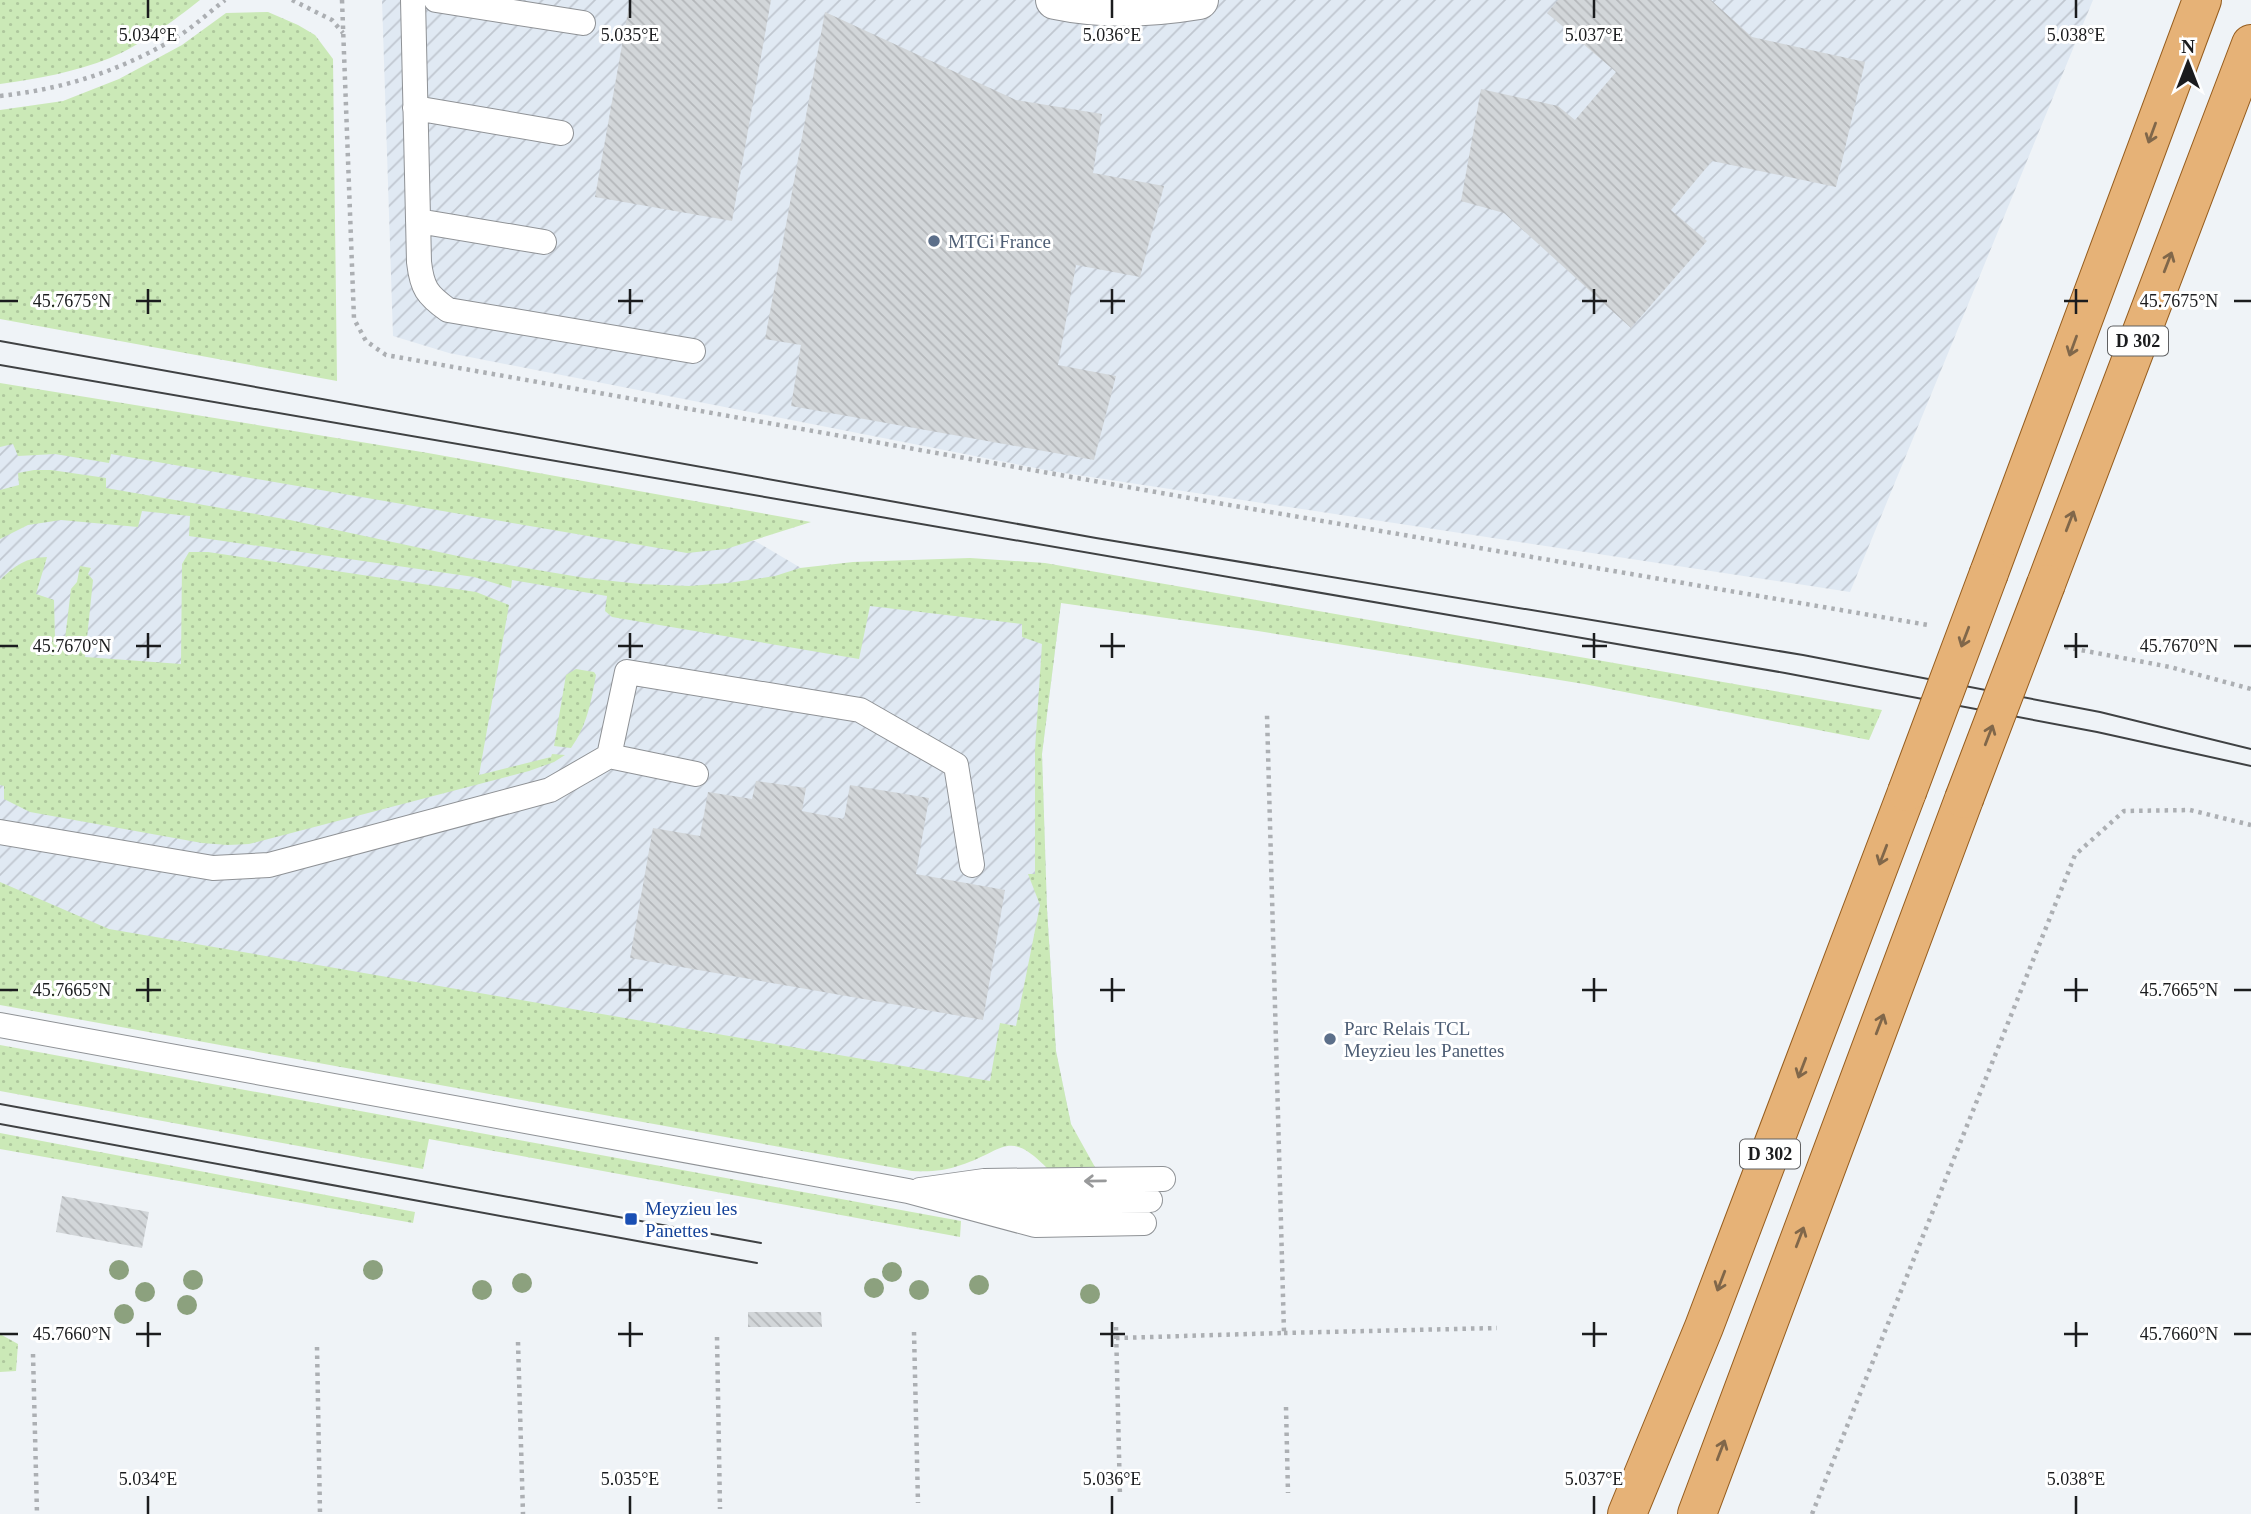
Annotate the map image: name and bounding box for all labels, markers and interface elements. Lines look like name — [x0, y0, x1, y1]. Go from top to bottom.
text: 5.034°E — [119, 25, 177, 45]
text: 5.035°E — [601, 25, 659, 45]
text: 5.036°E — [1083, 25, 1141, 45]
text: 5.037°E — [1565, 25, 1623, 45]
text: 5.038°E — [2047, 25, 2105, 45]
north arrow — [2153, 28, 2223, 98]
text: N — [2181, 36, 2195, 57]
one-way arrow — [2145, 121, 2158, 143]
place label: MTCi France — [948, 231, 1051, 252]
marker: MTCi France — [926, 233, 942, 249]
one-way arrow — [2163, 251, 2176, 273]
text: 45.7675°N — [33, 291, 111, 311]
text: 45.7675°N — [2140, 291, 2218, 311]
road number: D 302 — [2108, 326, 2168, 356]
one-way arrow — [2066, 335, 2079, 357]
one-way arrow — [2065, 510, 2078, 532]
one-way arrow — [1958, 625, 1971, 647]
text: 45.7670°N — [33, 636, 111, 656]
text: 45.7670°N — [2140, 636, 2218, 656]
one-way arrow — [1983, 725, 1996, 747]
one-way arrow — [1875, 844, 1888, 866]
text: 45.7665°N — [33, 980, 111, 1000]
text: 45.7665°N — [2140, 980, 2218, 1000]
one-way arrow — [1875, 1014, 1888, 1035]
place label: Parc Relais TCL Meyzieu les Panettes — [1344, 1018, 1504, 1061]
marker: Parc Relais TCL Meyzieu les Panettes — [1322, 1031, 1338, 1047]
one-way arrow — [1795, 1057, 1807, 1079]
road number: D 302 — [1740, 1140, 1800, 1168]
one-way arrow — [1083, 1174, 1106, 1187]
place label: Meyzieu les Panettes — [645, 1198, 737, 1241]
marker: Meyzieu les Panettes — [623, 1211, 639, 1227]
one-way arrow — [1795, 1227, 1808, 1249]
one-way arrow — [1714, 1269, 1727, 1291]
text: 45.7660°N — [33, 1324, 111, 1344]
text: 45.7660°N — [2140, 1324, 2218, 1344]
one-way arrow — [1715, 1440, 1728, 1462]
text: 5.034°E — [119, 1469, 177, 1489]
text: 5.035°E — [601, 1469, 659, 1489]
text: 5.036°E — [1083, 1469, 1141, 1489]
text: 5.037°E — [1565, 1469, 1623, 1489]
text: 5.038°E — [2047, 1469, 2105, 1489]

